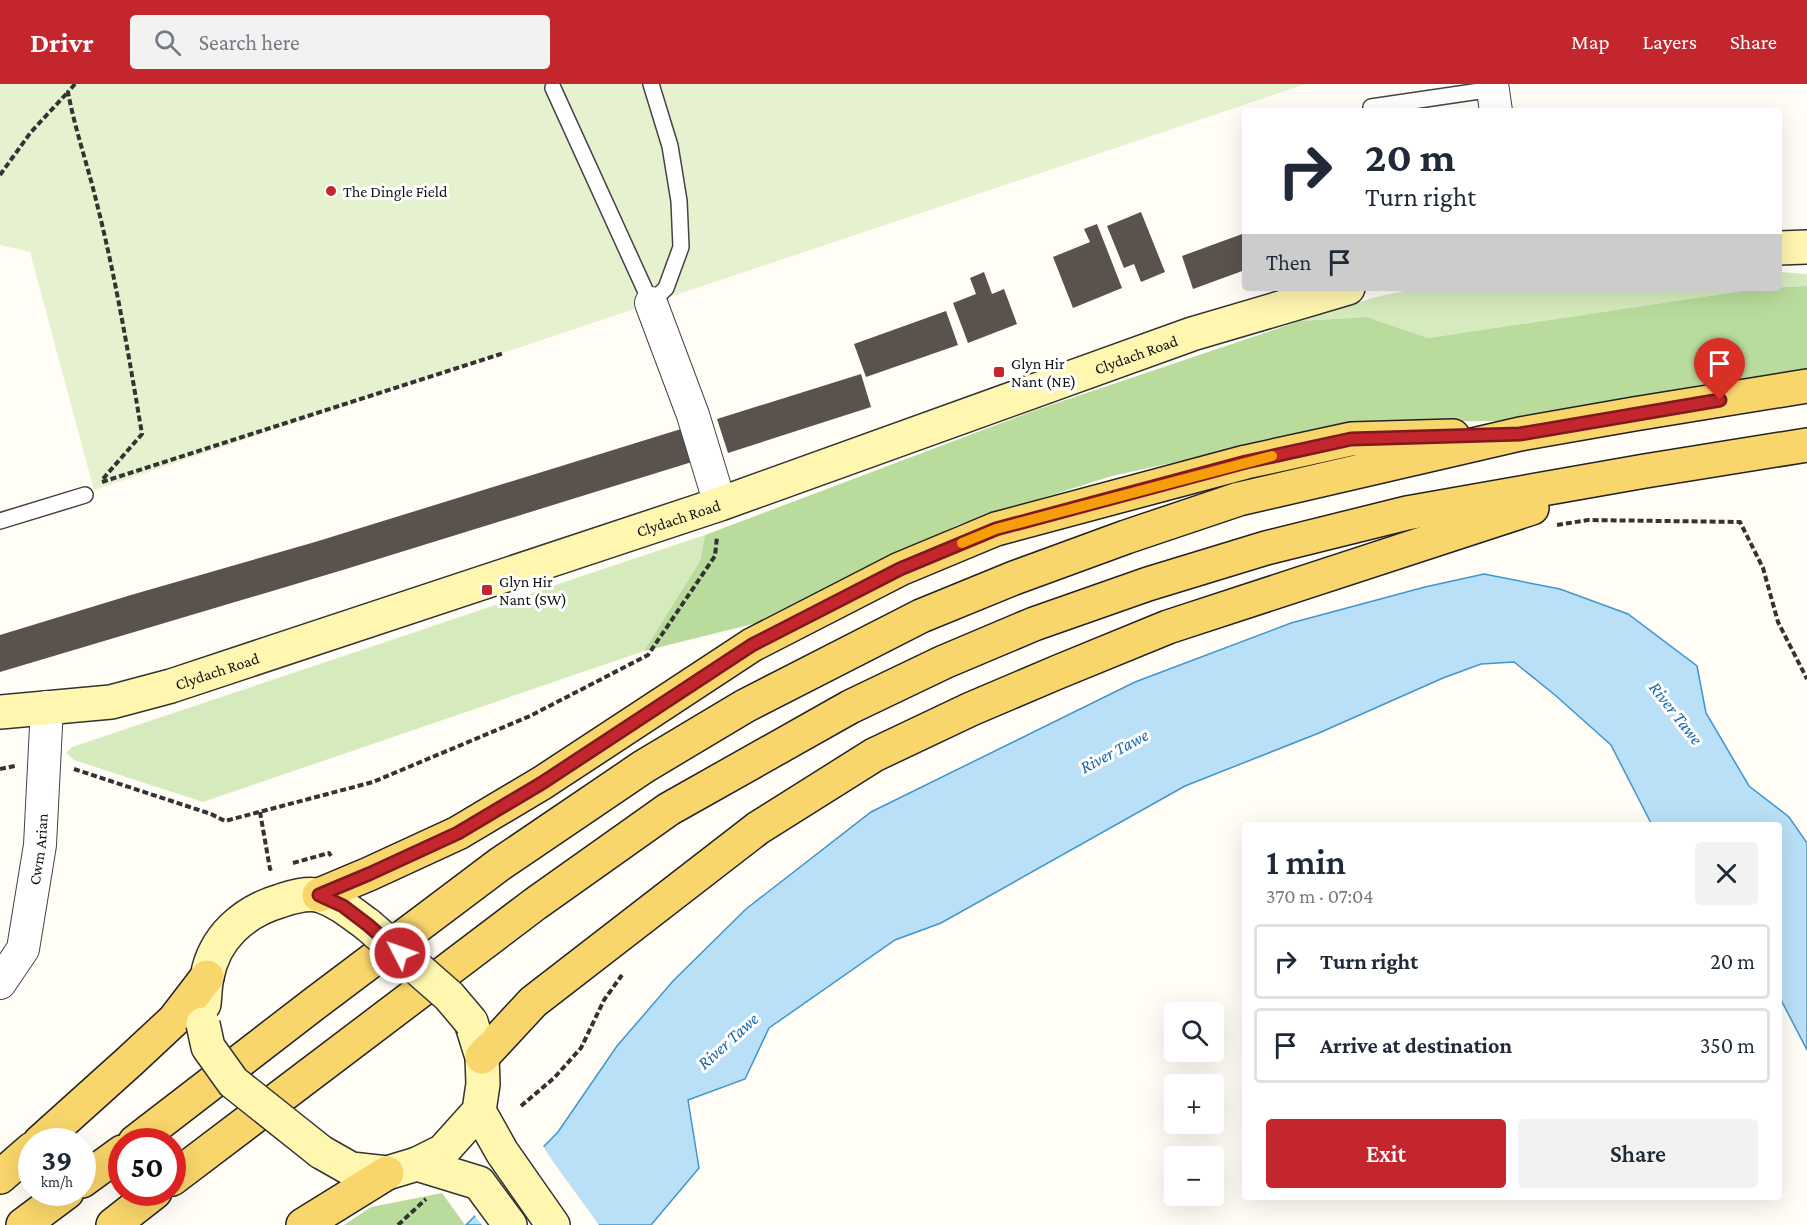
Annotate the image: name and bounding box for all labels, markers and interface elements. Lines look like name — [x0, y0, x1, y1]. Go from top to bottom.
search box — [130, 15, 550, 69]
icon: search — [151, 26, 184, 59]
text: Drivr — [30, 27, 94, 58]
text: Search here — [199, 30, 300, 55]
text: Map — [1571, 30, 1610, 54]
text: Layers — [1643, 30, 1697, 54]
text: Share — [1730, 30, 1777, 54]
icon: right — [1266, 132, 1344, 210]
text: 20 m — [1365, 133, 1456, 180]
text: Turn right — [1365, 182, 1476, 212]
place label: The Dingle Field — [343, 183, 448, 201]
marker: The Dingle Field — [324, 184, 338, 198]
icon: arrive — [1323, 246, 1356, 279]
text: Then — [1266, 250, 1311, 275]
street label: Clydach Road — [1092, 332, 1181, 377]
pin — [1694, 338, 1745, 400]
icon: arrive — [1703, 347, 1736, 380]
place label: Glyn Hir Nant (NE) — [1011, 355, 1076, 391]
marker: Glyn Hir Nant (NE) — [992, 365, 1006, 379]
street label: Clydach Road — [634, 496, 723, 540]
place label: Glyn Hir Nant (SW) — [499, 573, 567, 609]
marker: Glyn Hir Nant (SW) — [480, 583, 494, 597]
street label: Clydach Road — [173, 649, 262, 693]
water label: River Tawe — [1645, 678, 1707, 749]
water label: River Tawe — [1076, 725, 1152, 777]
street label: Cwm Arian — [26, 813, 51, 886]
text: 1 min — [1266, 842, 1346, 882]
button: close — [1695, 842, 1758, 905]
text: 370 m · 07:04 — [1266, 885, 1374, 907]
position arrow — [368, 921, 432, 985]
icon: right — [1269, 945, 1302, 978]
text: Turn right — [1320, 949, 1418, 974]
text: 20 m — [1710, 949, 1755, 974]
map controls — [1164, 1002, 1224, 1206]
button: search — [1164, 1002, 1224, 1062]
water label: River Tawe — [694, 1009, 762, 1073]
icon: arrive — [1269, 1029, 1302, 1062]
text: Arrive at destination — [1320, 1033, 1512, 1058]
text: 350 m — [1700, 1033, 1755, 1058]
button: + — [1164, 1074, 1224, 1134]
button: Exit — [1266, 1119, 1506, 1188]
button: Share — [1518, 1119, 1758, 1188]
speed limit sign: 50 — [108, 1128, 186, 1206]
text: 39 — [41, 1143, 73, 1176]
button: − — [1164, 1146, 1224, 1206]
text: km/h — [41, 1174, 73, 1190]

